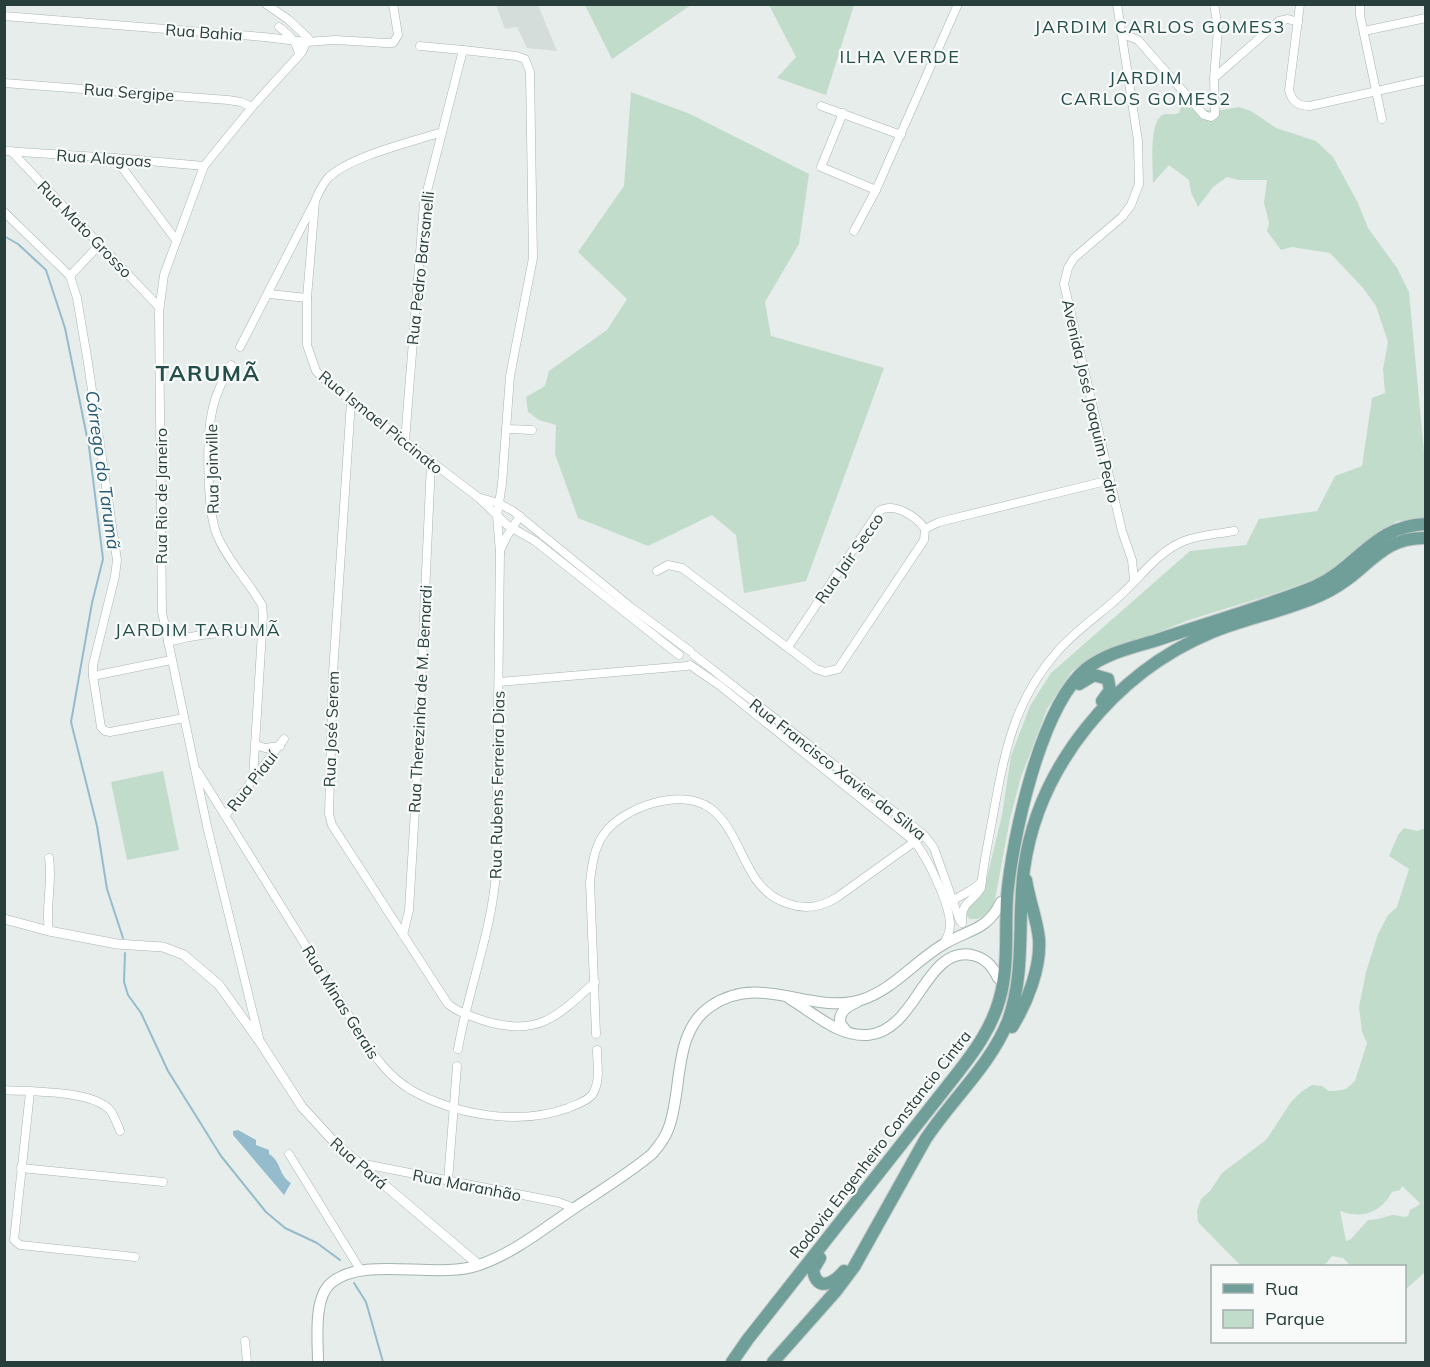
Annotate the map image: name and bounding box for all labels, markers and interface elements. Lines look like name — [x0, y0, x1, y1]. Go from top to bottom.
district label: JARDIM CARLOS GOMES3 — [1034, 15, 1286, 38]
street label: Rua Bahia — [165, 19, 243, 45]
district label: ILHA VERDE — [840, 45, 960, 68]
district label: JARDIM CARLOS GOMES2 — [1060, 66, 1232, 110]
street label: Rua Sergipe — [83, 79, 175, 105]
street label: Rua Alagoas — [56, 145, 152, 171]
street label: Rua Mato Grosso — [33, 176, 137, 282]
street label: Rua Pedro Barsanelli — [402, 190, 438, 346]
street label: Avenida José Joaquim Pedro — [1058, 297, 1124, 505]
district label: TARUMÃ — [156, 359, 260, 387]
street label: Rua Ismael Piccinato — [315, 366, 447, 478]
water label: Córrego do Tarumã — [80, 389, 126, 551]
street label: Rua Joinville — [201, 424, 223, 514]
street label: Rua Rio de Janeiro — [151, 428, 171, 564]
street label: Rua Jair Secco — [810, 509, 888, 607]
street label: Rua Therezinha de M. Bernardi — [404, 584, 436, 814]
district label: JARDIM TARUMÃ — [115, 618, 281, 641]
street label: Rua José Serem — [319, 670, 343, 788]
street label: Rua Rubens Ferreira Dias — [485, 691, 509, 879]
street label: Rua Francisco Xavier da Silva — [746, 694, 930, 844]
street label: Rua Piauí — [222, 746, 282, 815]
street label: Rua Minas Gerais — [298, 941, 384, 1063]
street label: Rodovia Engenheiro Constancio Cintra — [785, 1026, 975, 1262]
street label: Rua Pará — [326, 1133, 392, 1193]
street label: Rua Maranhão — [411, 1165, 523, 1205]
legend — [1211, 1265, 1406, 1343]
text: Rua — [1265, 1277, 1299, 1300]
text: Parque — [1265, 1307, 1324, 1330]

